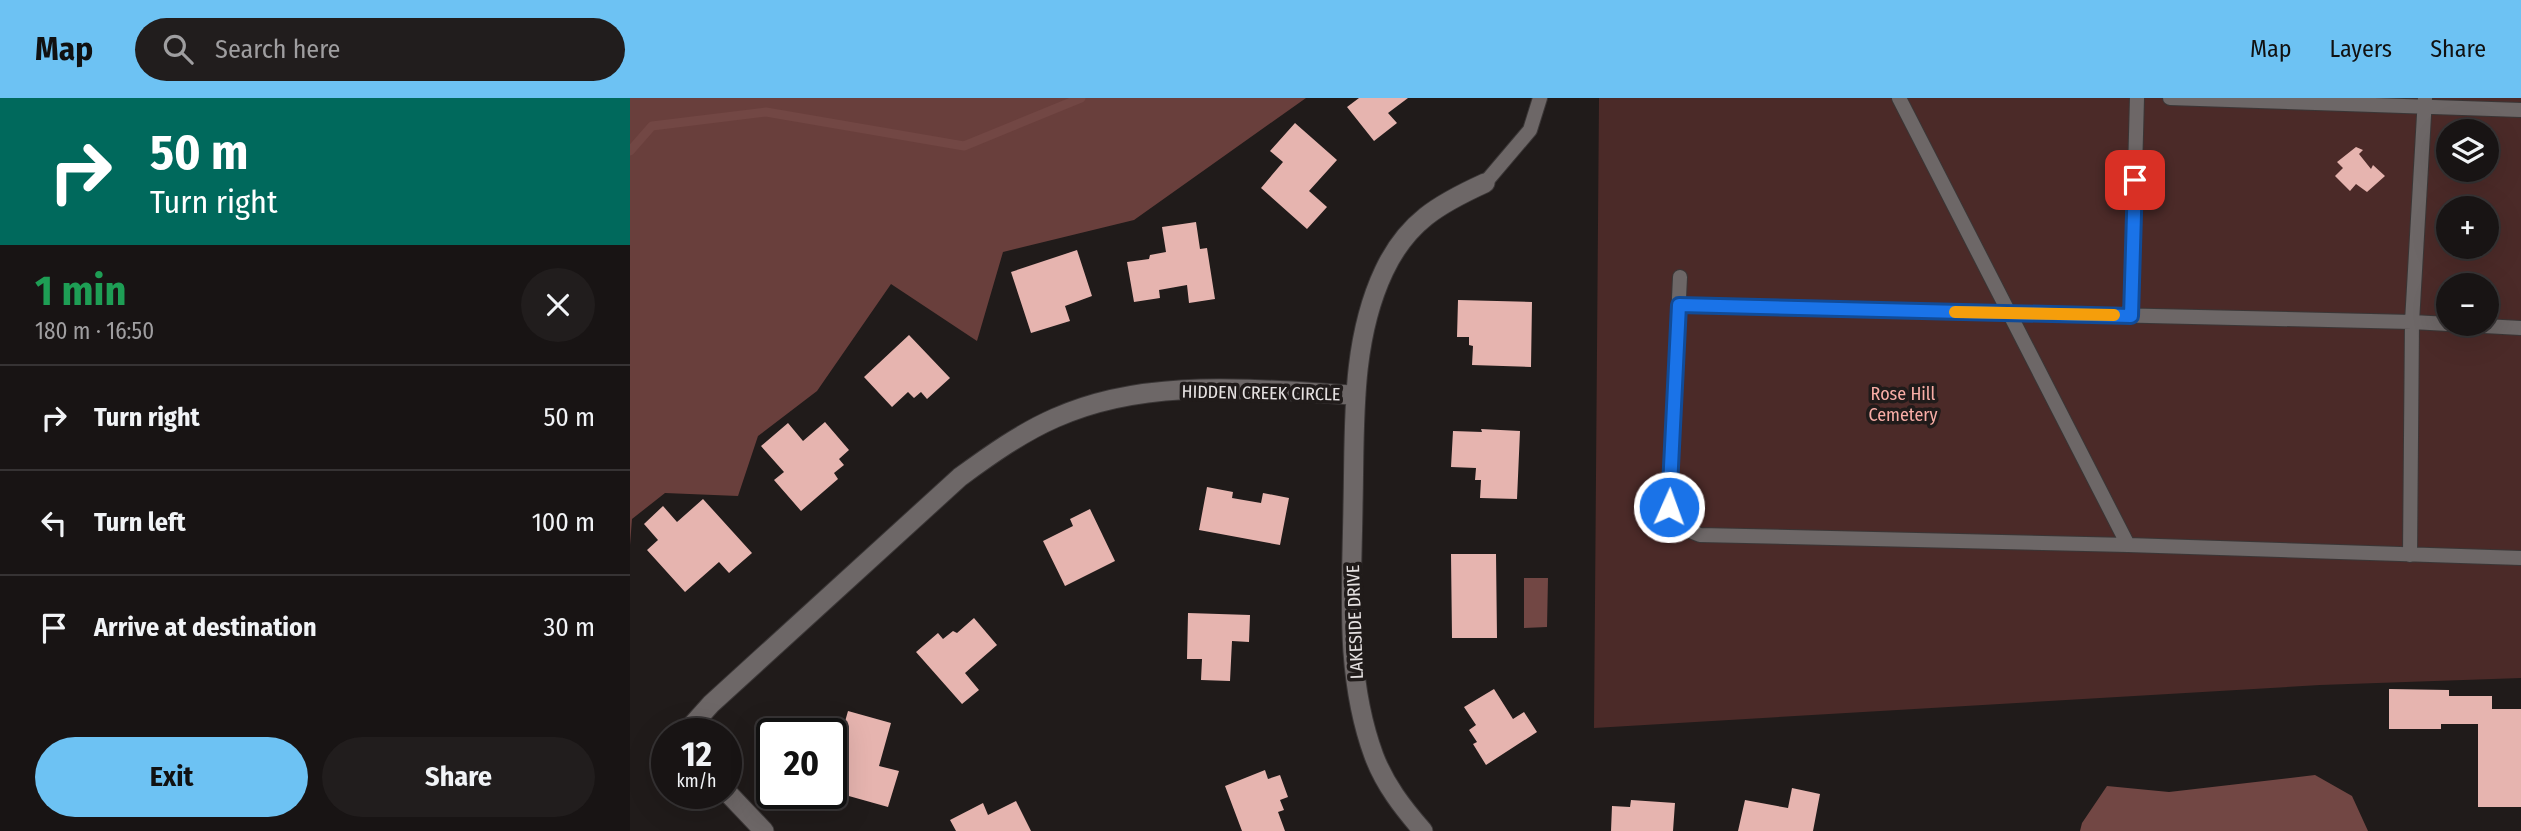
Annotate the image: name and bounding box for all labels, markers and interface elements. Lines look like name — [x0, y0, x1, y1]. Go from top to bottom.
search box — [135, 18, 625, 81]
text: Map — [35, 29, 93, 69]
icon: search — [159, 30, 197, 68]
text: Search here — [215, 34, 340, 65]
text: Map — [2250, 35, 2292, 63]
text: Layers — [2330, 35, 2392, 63]
text: Share — [2430, 35, 2486, 63]
map controls — [2436, 119, 2499, 336]
button: layers — [2436, 119, 2499, 182]
text: 50 m — [150, 123, 248, 182]
icon: right — [35, 126, 126, 217]
pin — [2105, 150, 2165, 210]
icon: arrive — [2116, 161, 2154, 199]
text: Turn right — [150, 183, 277, 221]
button: + — [2436, 196, 2499, 259]
text: 1 min — [35, 266, 126, 316]
button: close — [521, 268, 595, 342]
button: − — [2436, 273, 2499, 336]
text: 180 m · 16:50 — [35, 317, 154, 345]
street label: HIDDEN CREEK CIRCLE — [1181, 381, 1341, 405]
park label: Rose Hill Cemetery — [1868, 383, 1938, 426]
icon: right — [35, 399, 73, 437]
text: Turn right — [94, 402, 200, 433]
text: 50 m — [543, 402, 595, 433]
position arrow — [1632, 470, 1706, 544]
icon: left — [35, 504, 73, 542]
text: Turn left — [94, 507, 186, 538]
text: 100 m — [532, 507, 595, 538]
street label: LAKESIDE DRIVE — [1342, 564, 1368, 680]
icon: arrive — [35, 609, 73, 647]
text: Arrive at destination — [94, 612, 317, 643]
text: 30 m — [544, 612, 595, 643]
speed limit sign: 20 — [756, 718, 847, 809]
text: 12 — [681, 733, 712, 775]
button: Exit — [35, 737, 308, 817]
button: Share — [322, 737, 595, 817]
text: km/h — [676, 770, 717, 792]

